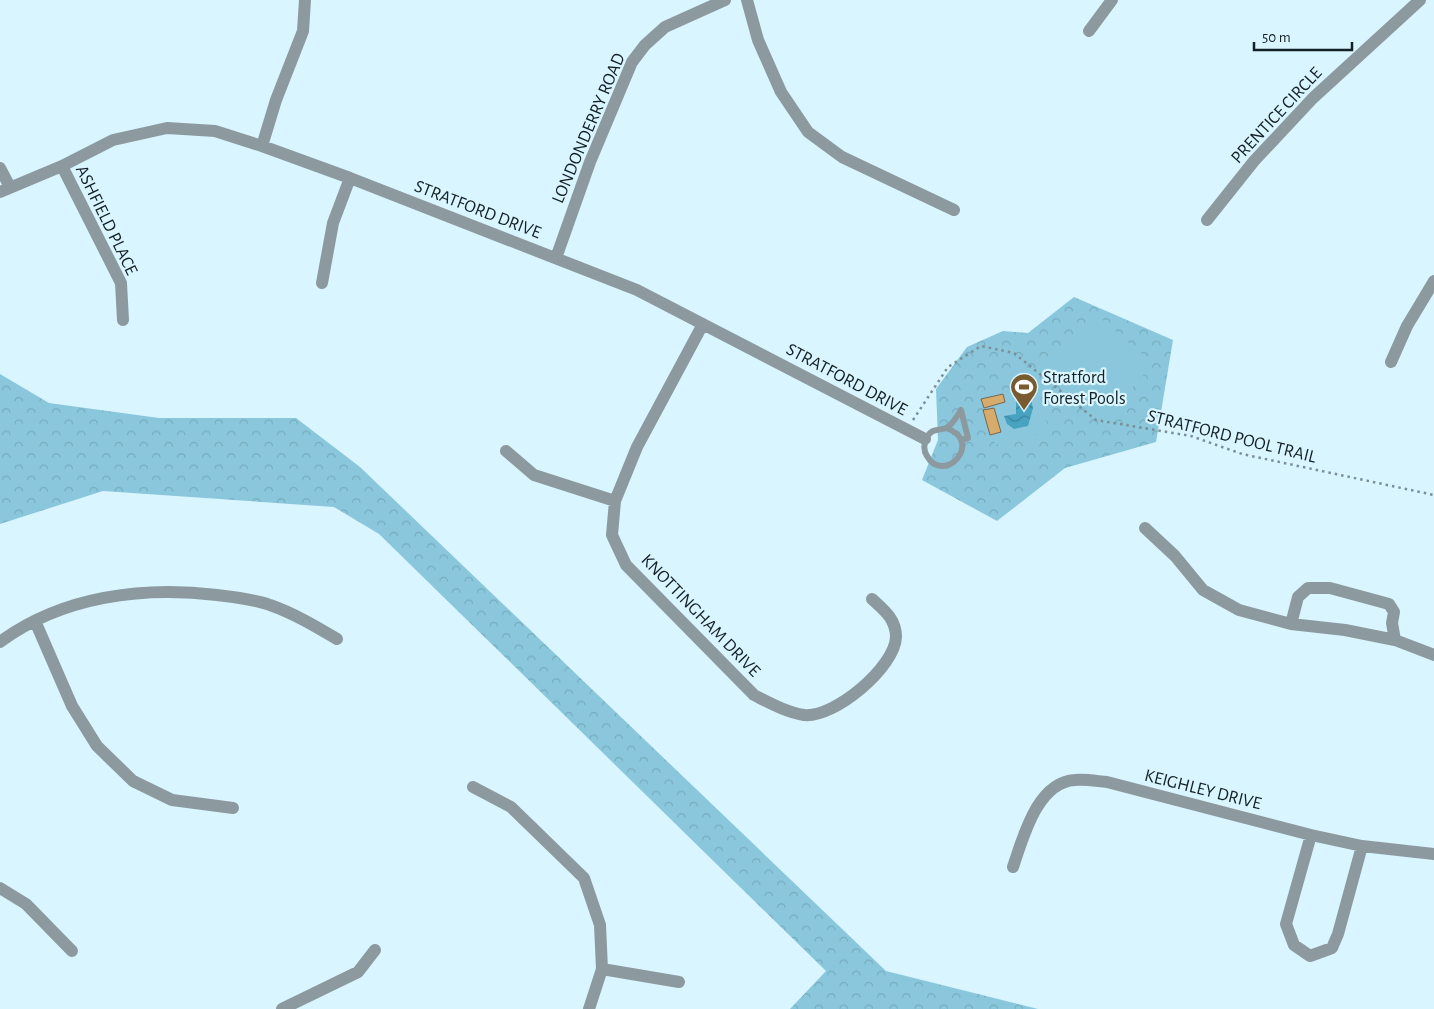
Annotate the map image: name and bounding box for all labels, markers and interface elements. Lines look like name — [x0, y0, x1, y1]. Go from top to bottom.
scale bar — [1254, 20, 1352, 52]
text: 50 m — [1262, 30, 1291, 45]
street label: LONDONDERRY ROAD — [549, 51, 629, 206]
street label: PRENTICE CIRCLE — [1228, 64, 1326, 167]
street label: ASHFIELD PLACE — [72, 163, 141, 278]
street label: STRATFORD DRIVE — [412, 178, 544, 242]
street label: STRATFORD DRIVE — [783, 340, 910, 419]
place label: Stratford Forest Pools — [1043, 369, 1126, 408]
sports icon: Stratford Forest Pools — [1009, 372, 1039, 411]
street label: STRATFORD POOL TRAIL — [1146, 407, 1318, 467]
street label: KNOTTINGHAM DRIVE — [637, 551, 763, 681]
street label: KEIGHLEY DRIVE — [1142, 767, 1263, 813]

